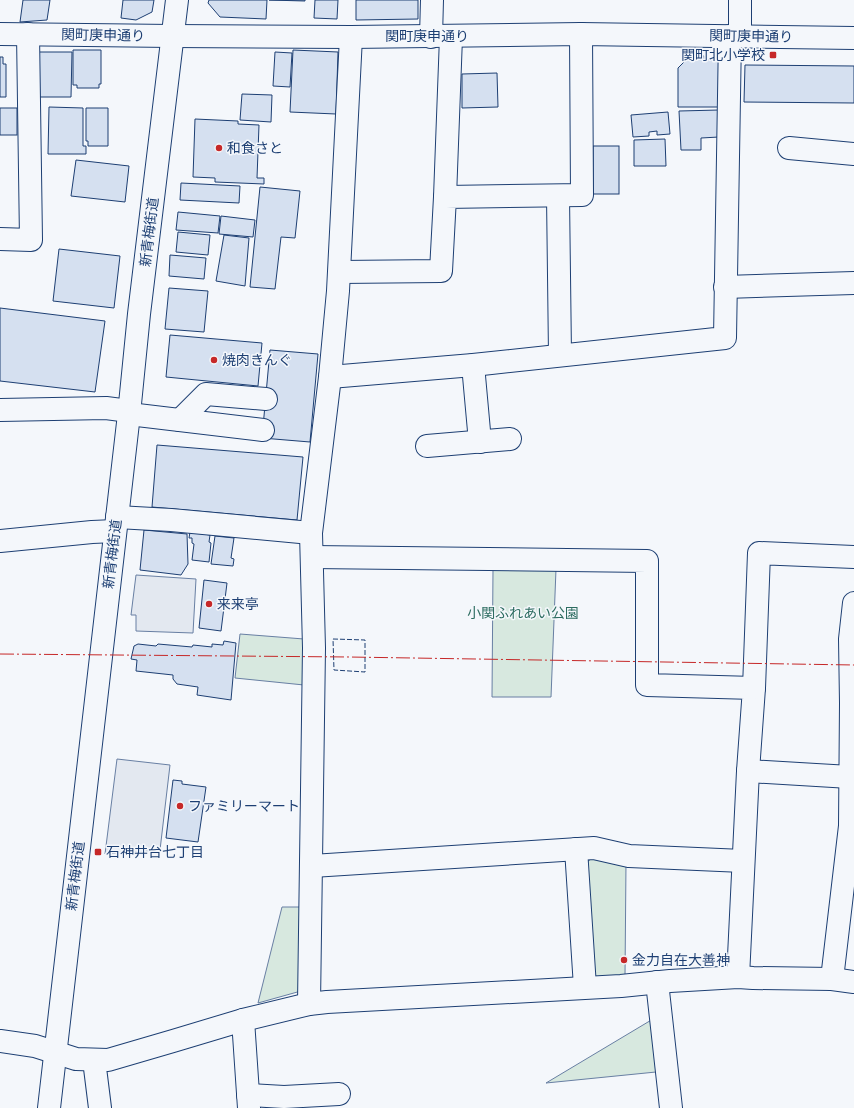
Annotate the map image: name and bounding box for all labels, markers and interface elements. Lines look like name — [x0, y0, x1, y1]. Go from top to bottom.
street label: 関町庚申通り — [61, 26, 145, 45]
street label: 関町庚申通り — [709, 27, 793, 46]
street label: 関町庚申通り — [385, 28, 469, 45]
place label: 関町北小学校 — [681, 47, 765, 64]
marker: 関町北小学校 — [768, 50, 778, 60]
place label: 和食さと — [227, 140, 283, 157]
marker: 和食さと — [214, 143, 224, 153]
street label: 新青梅街道 — [137, 196, 162, 268]
place label: 焼肉きんぐ — [222, 352, 292, 369]
marker: 焼肉きんぐ — [209, 355, 219, 365]
street label: 新青梅街道 — [100, 518, 125, 590]
place label: 来来亭 — [217, 596, 259, 613]
marker: 来来亭 — [204, 599, 214, 609]
park label: 小関ふれあい公園 — [467, 605, 579, 622]
place label: ファミリーマート — [188, 798, 300, 815]
marker: ファミリーマート — [175, 801, 185, 811]
street label: 新青梅街道 — [63, 840, 88, 912]
place label: 石神井台七丁目 — [106, 844, 204, 861]
marker: 石神井台七丁目 — [93, 847, 103, 857]
place label: 金力自在大善神 — [632, 952, 730, 969]
marker: 金力自在大善神 — [619, 955, 629, 965]

